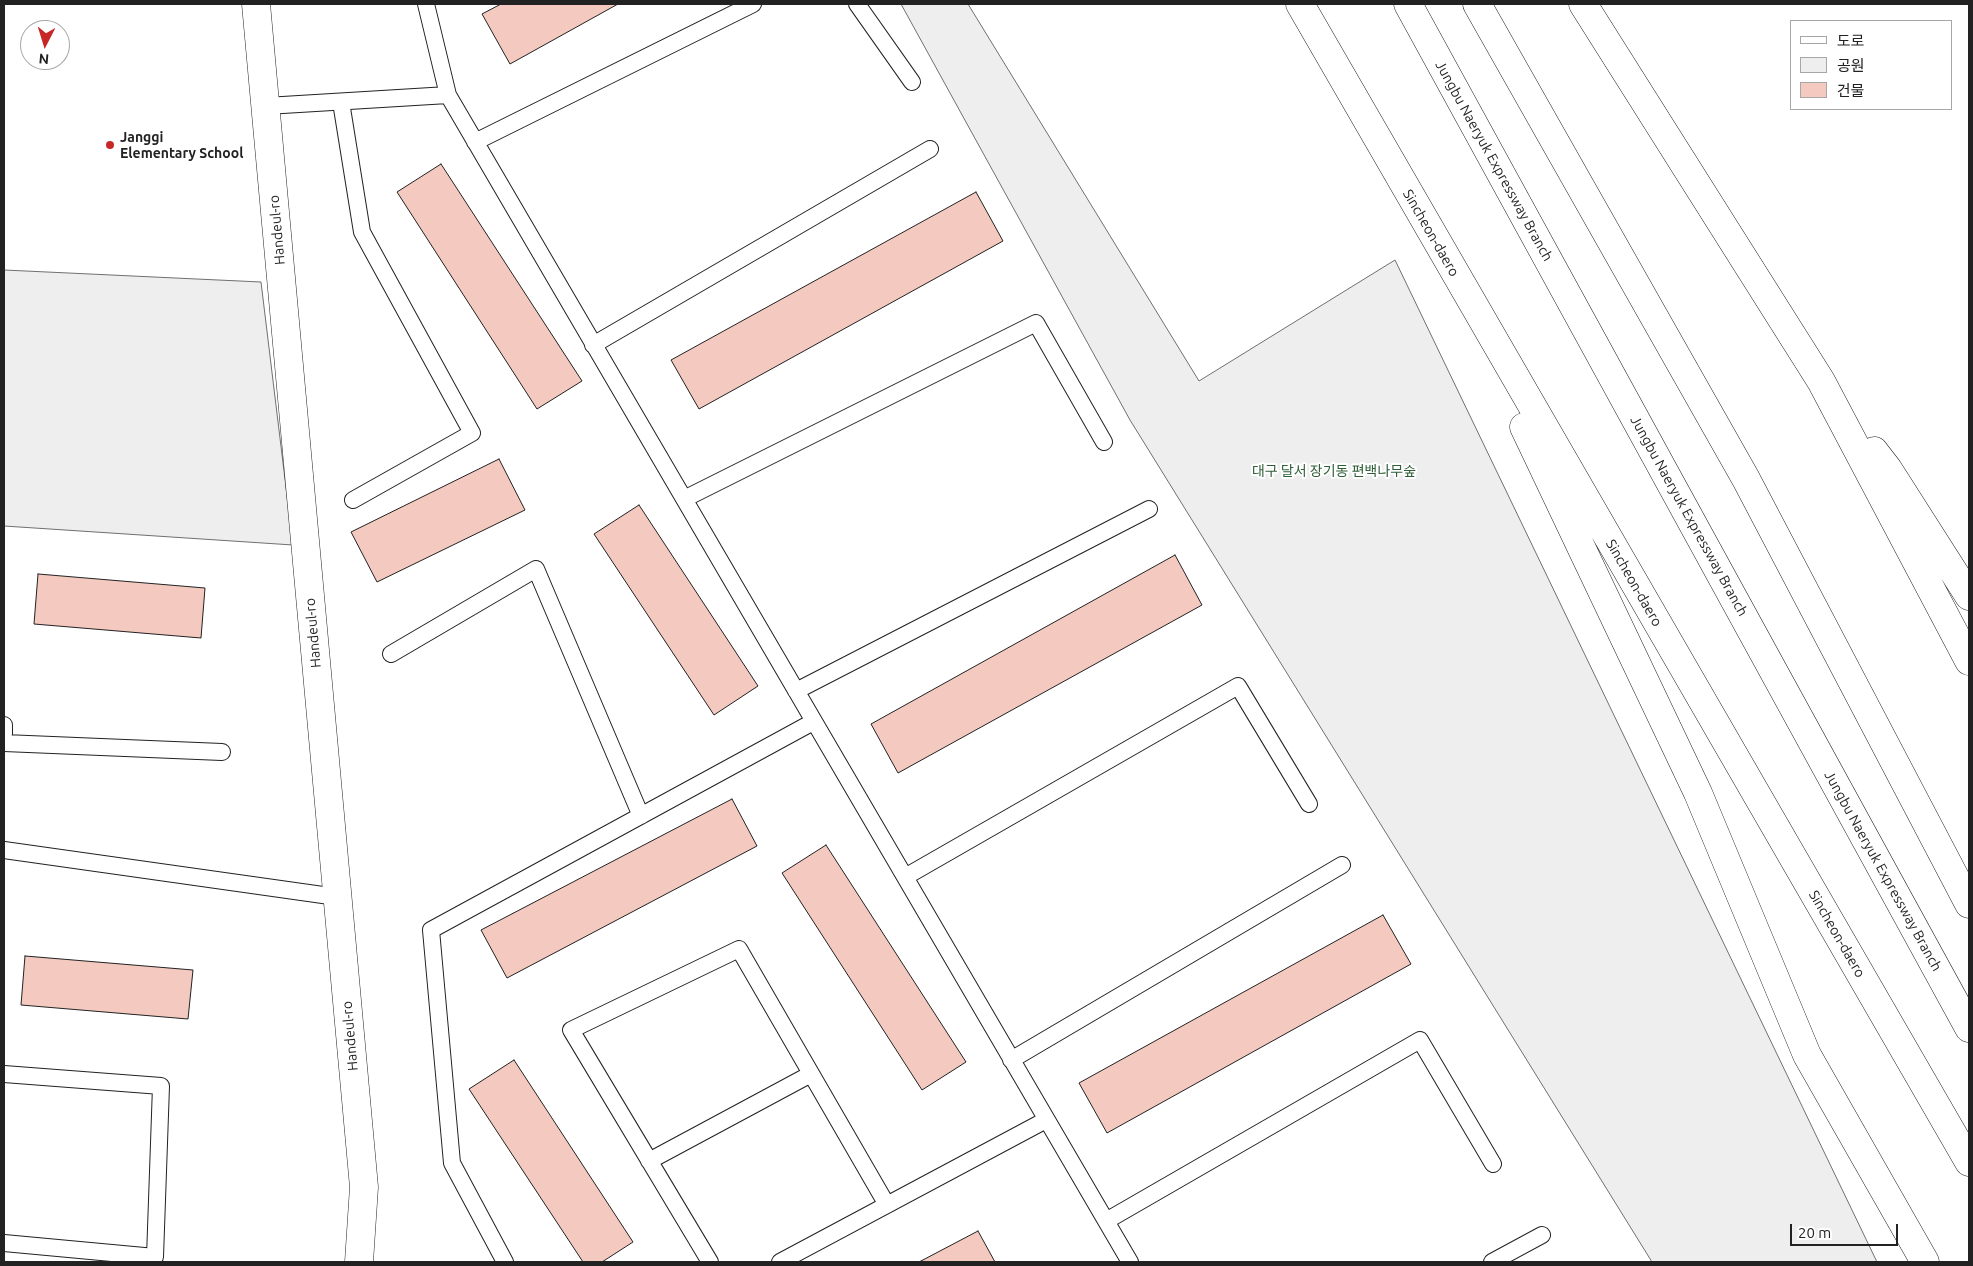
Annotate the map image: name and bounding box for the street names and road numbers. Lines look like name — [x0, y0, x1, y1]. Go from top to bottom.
street label: Jungbu Naeryuk Expressway Branch — [1432, 58, 1556, 264]
street label: Sincheon-daero — [1399, 186, 1463, 280]
street label: Handeul-ro — [266, 194, 288, 266]
street label: Jungbu Naeryuk Expressway Branch — [1627, 413, 1751, 619]
street label: Sincheon-daero — [1602, 536, 1666, 630]
street label: Handeul-ro — [302, 597, 324, 669]
street label: Jungbu Naeryuk Expressway Branch — [1821, 768, 1945, 974]
street label: Sincheon-daero — [1805, 887, 1869, 981]
street label: Handeul-ro — [339, 1000, 361, 1072]

